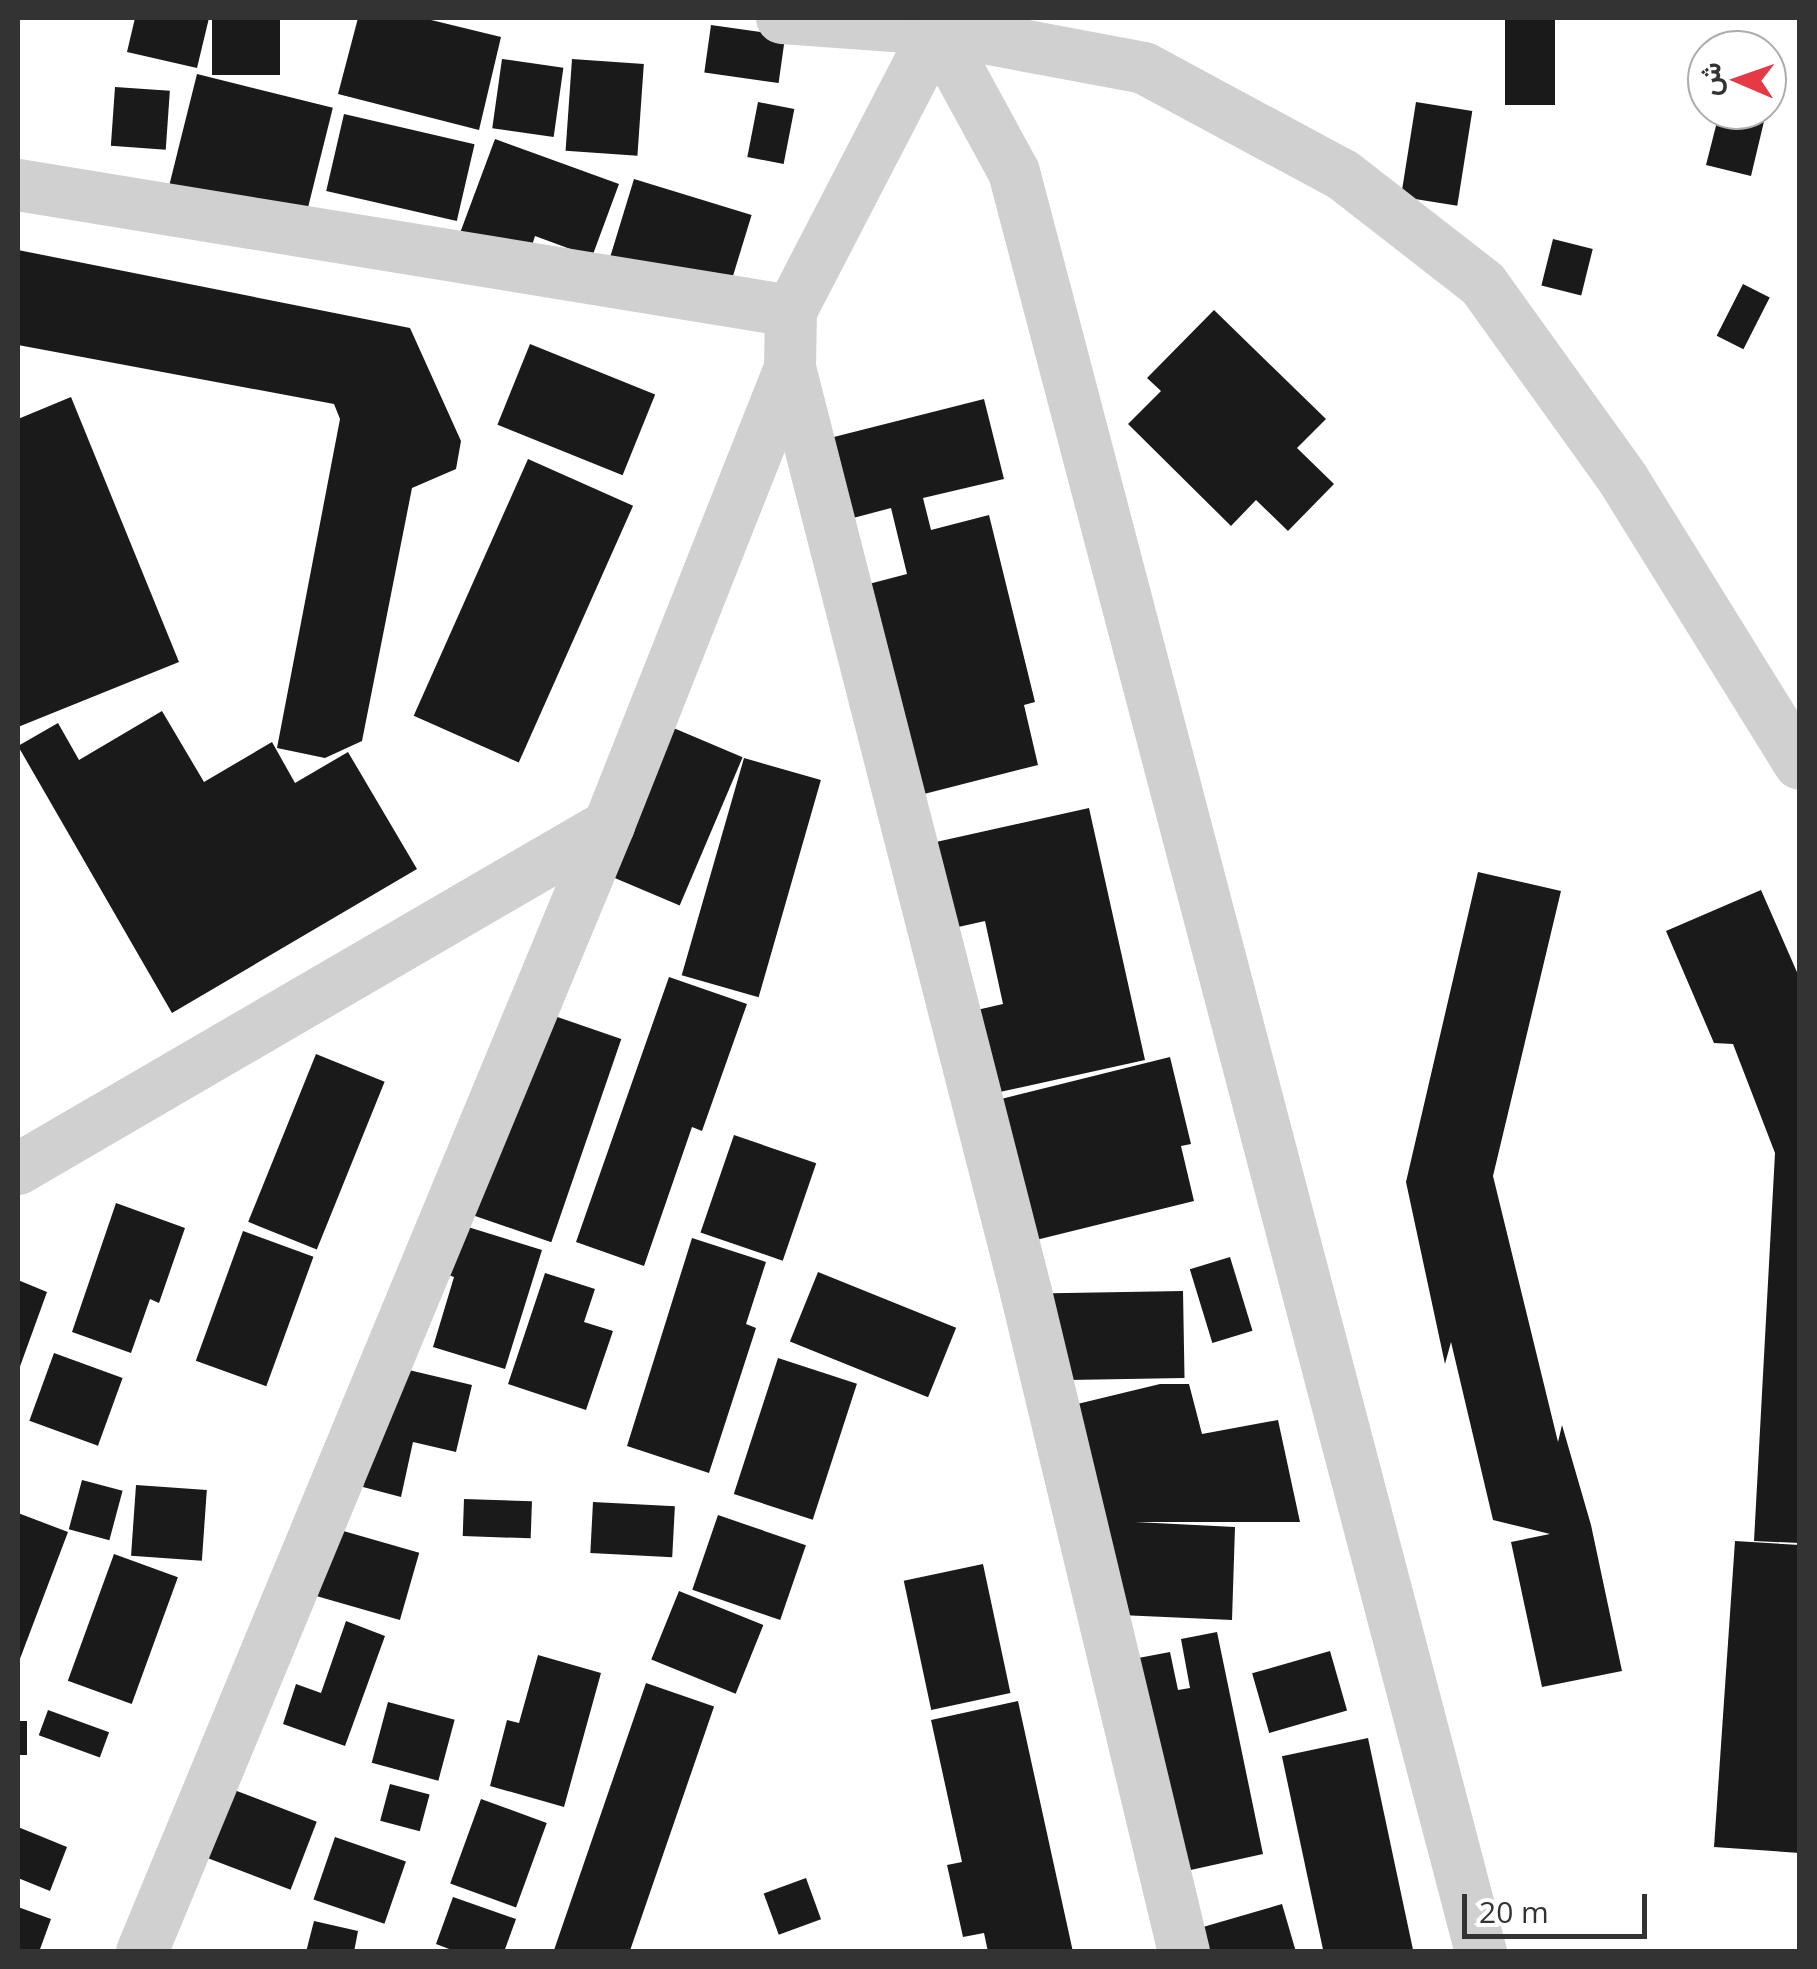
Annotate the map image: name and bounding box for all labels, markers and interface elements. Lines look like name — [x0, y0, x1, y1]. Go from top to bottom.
north arrow — [1687, 30, 1787, 130]
text: ش — [1689, 62, 1729, 97]
scale bar — [1467, 1874, 1652, 1936]
text: 20 m — [1479, 1891, 1549, 1932]

